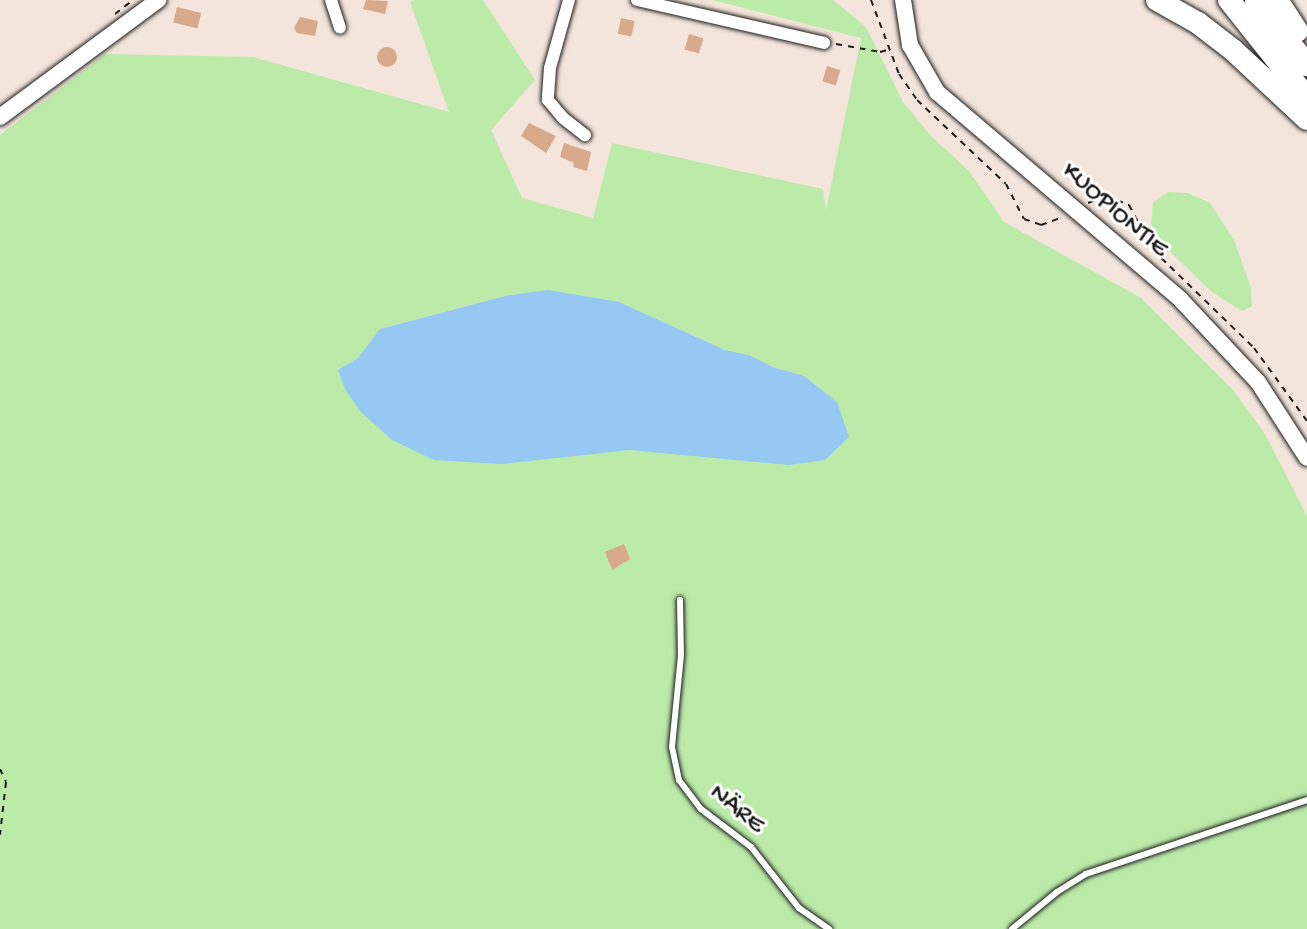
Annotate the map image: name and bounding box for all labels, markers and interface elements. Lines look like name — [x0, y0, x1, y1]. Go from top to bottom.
street label: KUOPIONTIE — [1054, 156, 1174, 266]
street label: NÄRE — [702, 778, 770, 842]

